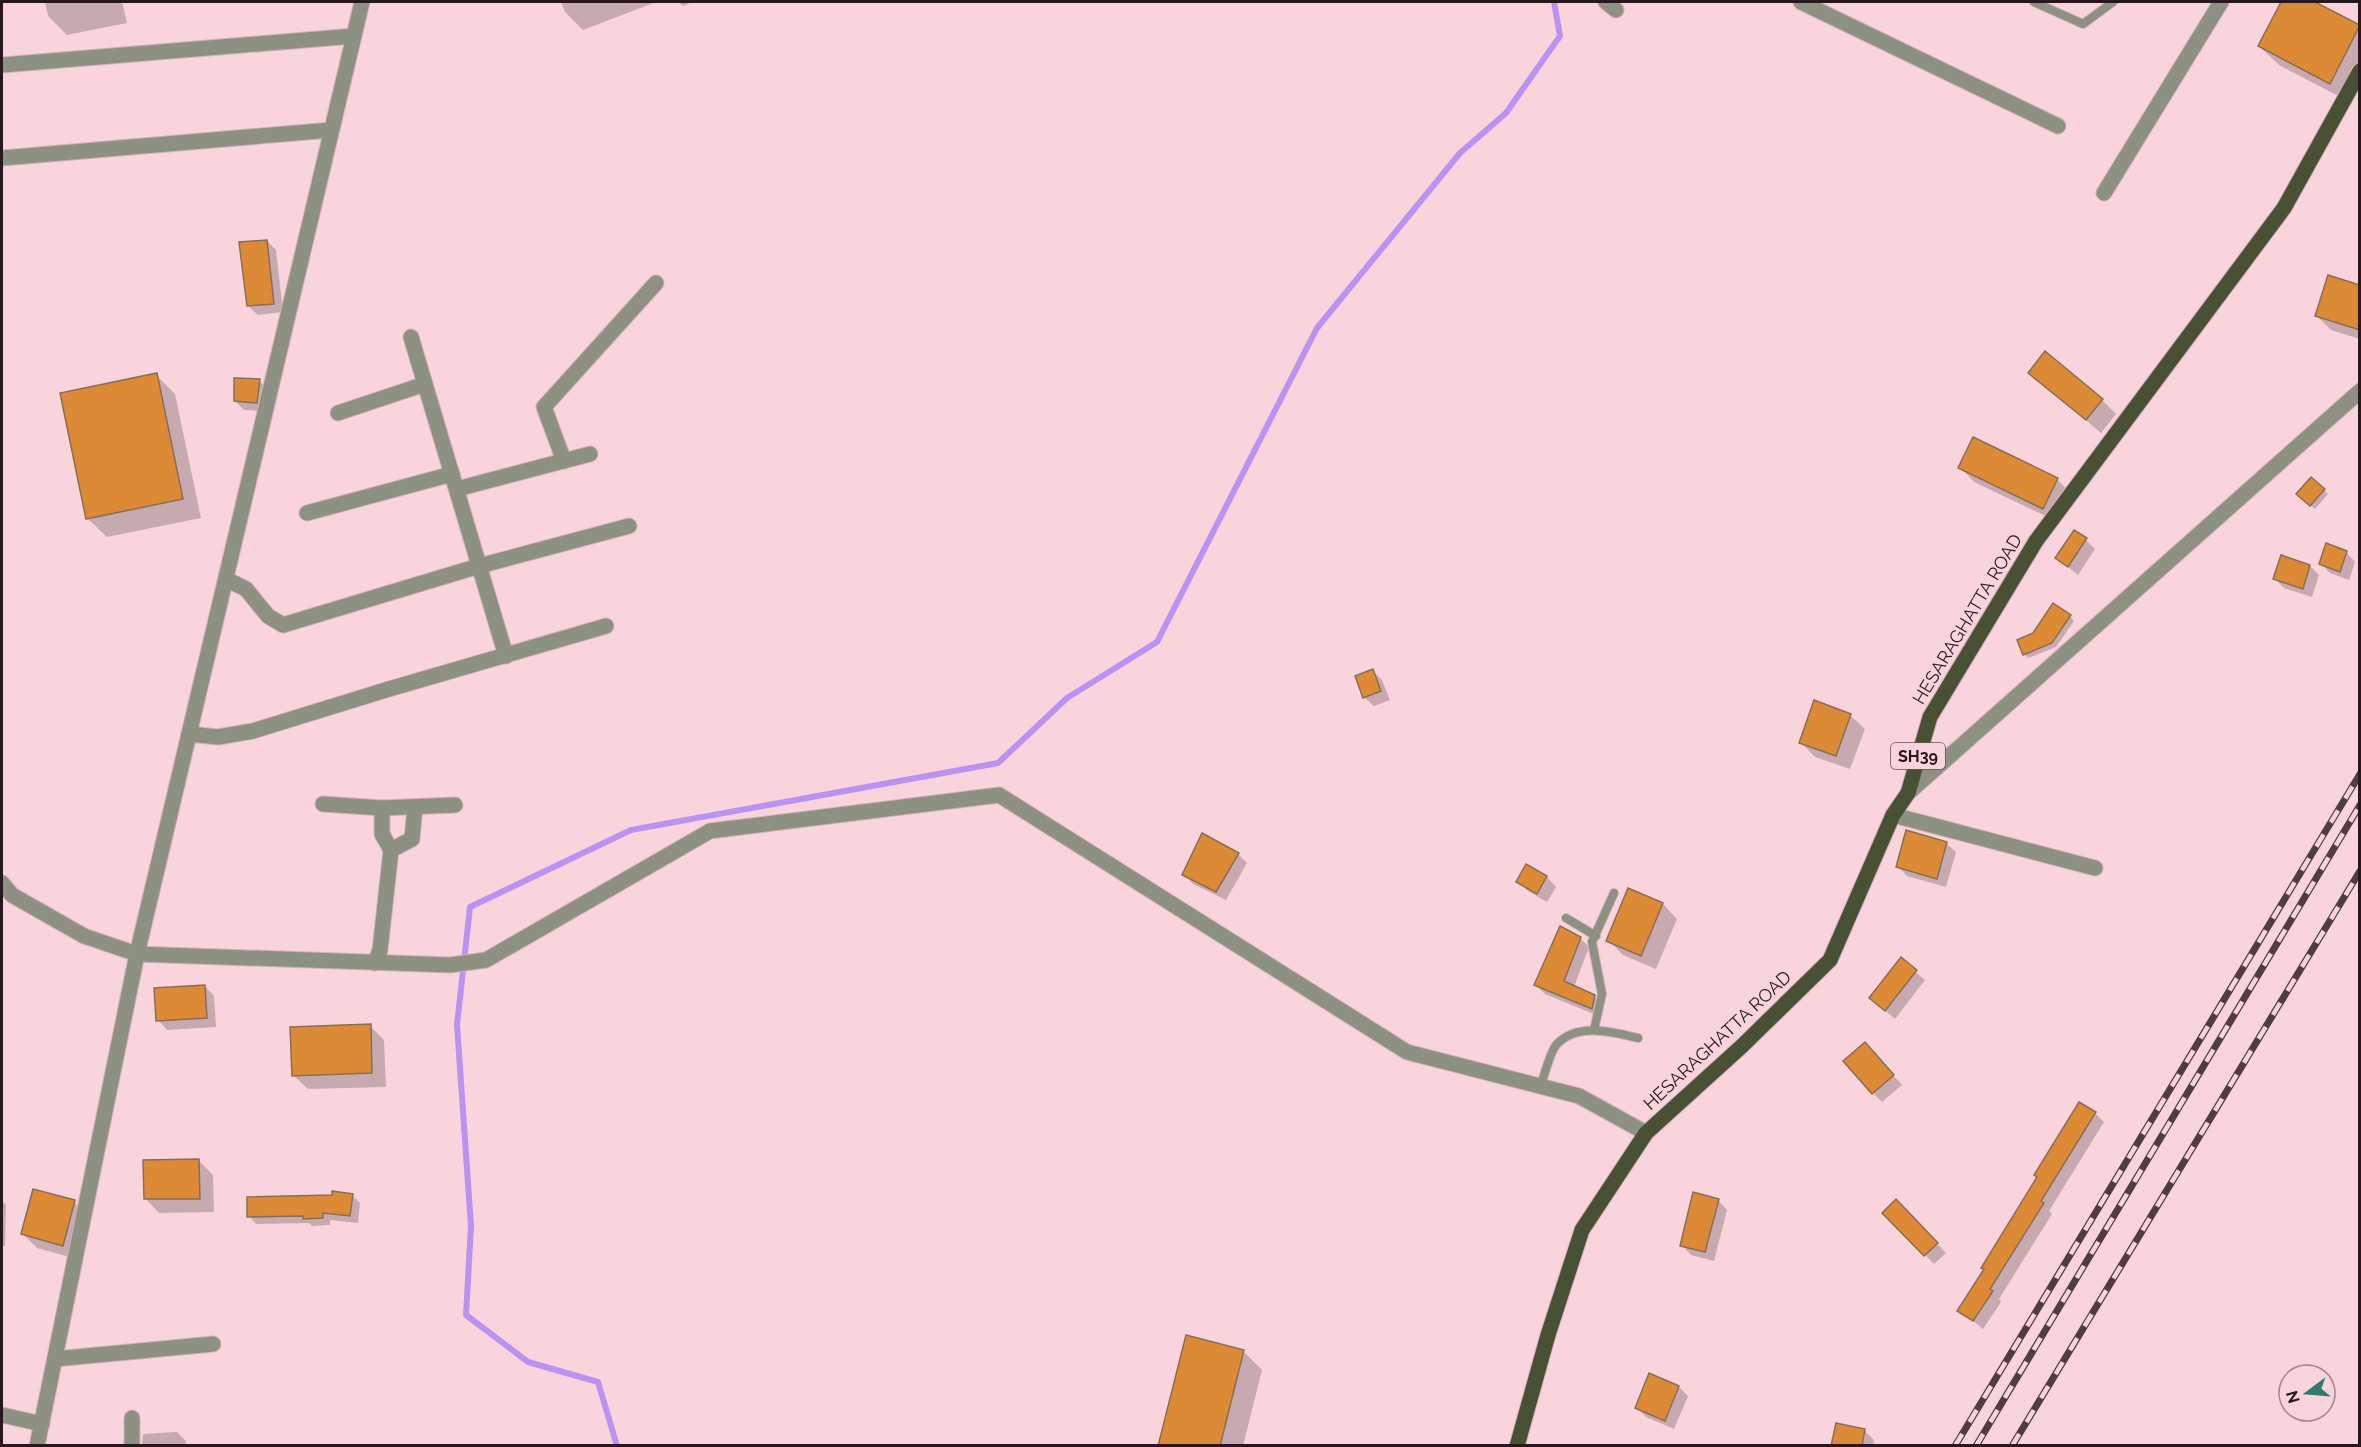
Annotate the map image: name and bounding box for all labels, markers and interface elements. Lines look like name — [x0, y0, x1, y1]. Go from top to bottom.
street label: HESARAGHATTA ROAD — [1908, 530, 2026, 708]
road number: SH39 — [1891, 743, 1945, 769]
street label: HESARAGHATTA ROAD — [1639, 966, 1795, 1114]
north arrow — [2277, 1363, 2337, 1423]
text: N — [2282, 1389, 2304, 1405]

